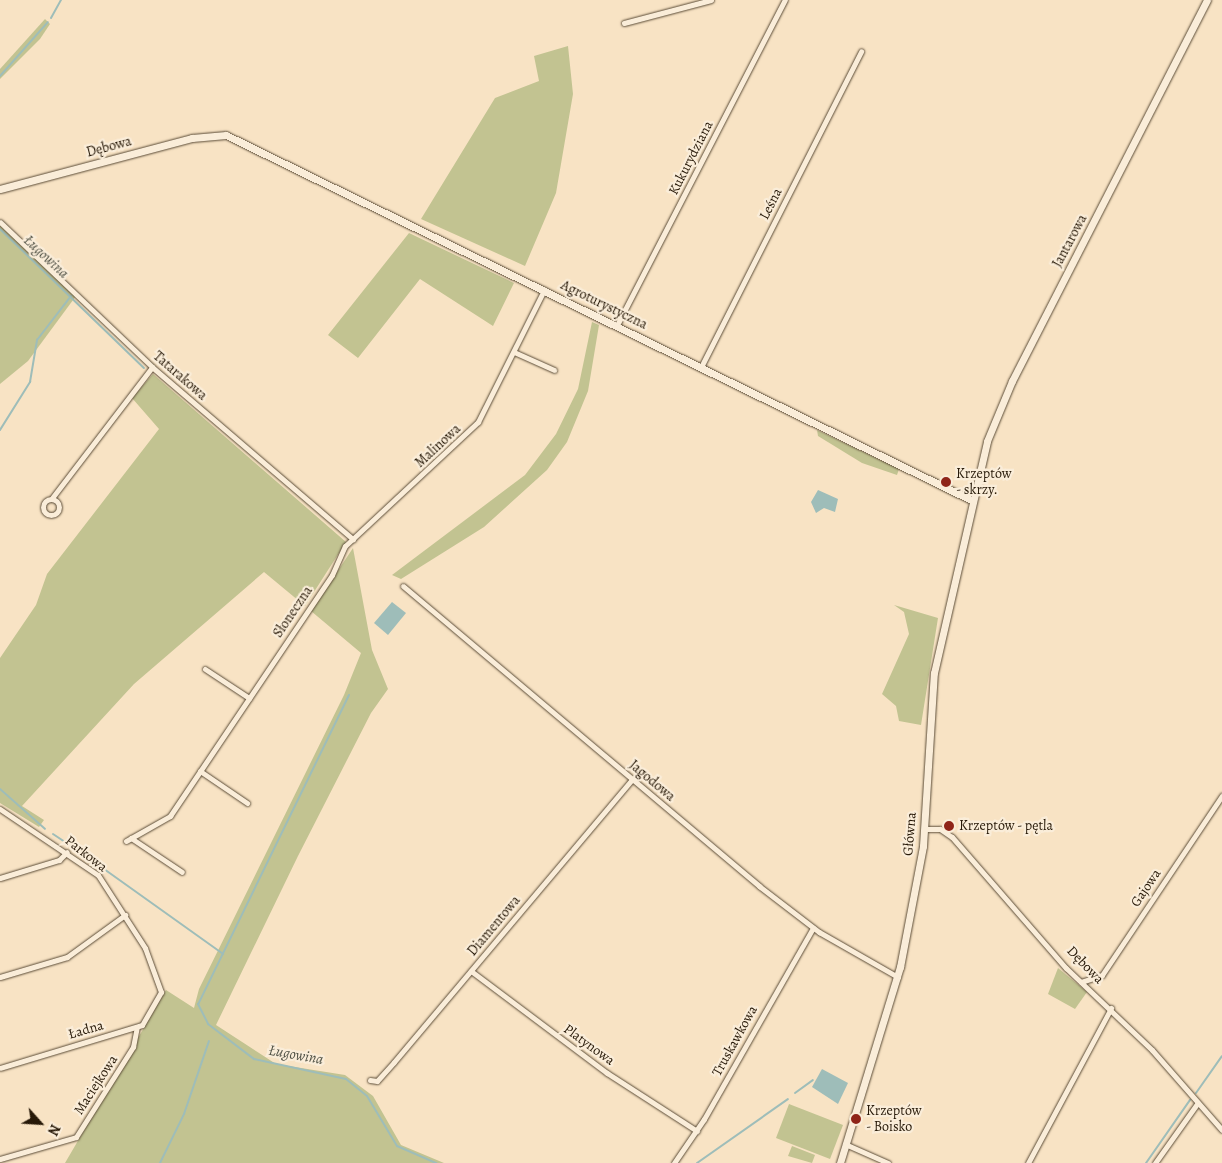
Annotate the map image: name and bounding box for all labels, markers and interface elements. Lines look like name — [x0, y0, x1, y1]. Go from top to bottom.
street label: Kukurydziana — [665, 118, 717, 198]
street label: Dębowa — [85, 133, 133, 161]
street label: Leśna — [756, 185, 786, 223]
street label: Jantarowa — [1049, 212, 1091, 270]
water label: Ługowina — [20, 232, 72, 282]
street label: Agroturystyczna — [558, 277, 650, 333]
street label: Tatarakowa — [150, 348, 210, 404]
street label: Malinowa — [412, 421, 464, 471]
place label: Krzeptów - skrzy. — [956, 466, 1011, 498]
marker: Krzeptów - skrzy. — [940, 476, 952, 488]
street label: Słoneczna — [270, 583, 316, 641]
street label: Jagodowa — [625, 757, 679, 805]
street label: Główna — [900, 811, 920, 857]
place label: Krzeptów - pętla — [959, 818, 1054, 834]
marker: Krzeptów - pętla — [943, 820, 955, 832]
street label: Parkowa — [62, 832, 110, 876]
street label: Gajowa — [1127, 866, 1165, 910]
street label: Diamentowa — [464, 892, 524, 960]
street label: Dębowa — [1063, 943, 1107, 987]
street label: Truskawkowa — [709, 1003, 761, 1079]
street label: Ładna — [66, 1017, 106, 1043]
street label: Platynowa — [560, 1021, 618, 1069]
water label: Ługowina — [267, 1041, 325, 1069]
street label: Maciejkowa — [71, 1052, 121, 1118]
north arrow — [15, 1098, 65, 1148]
place label: Krzeptów - Boisko — [866, 1103, 921, 1136]
marker: Krzeptów - Boisko — [850, 1113, 862, 1125]
text: N — [43, 1121, 65, 1139]

